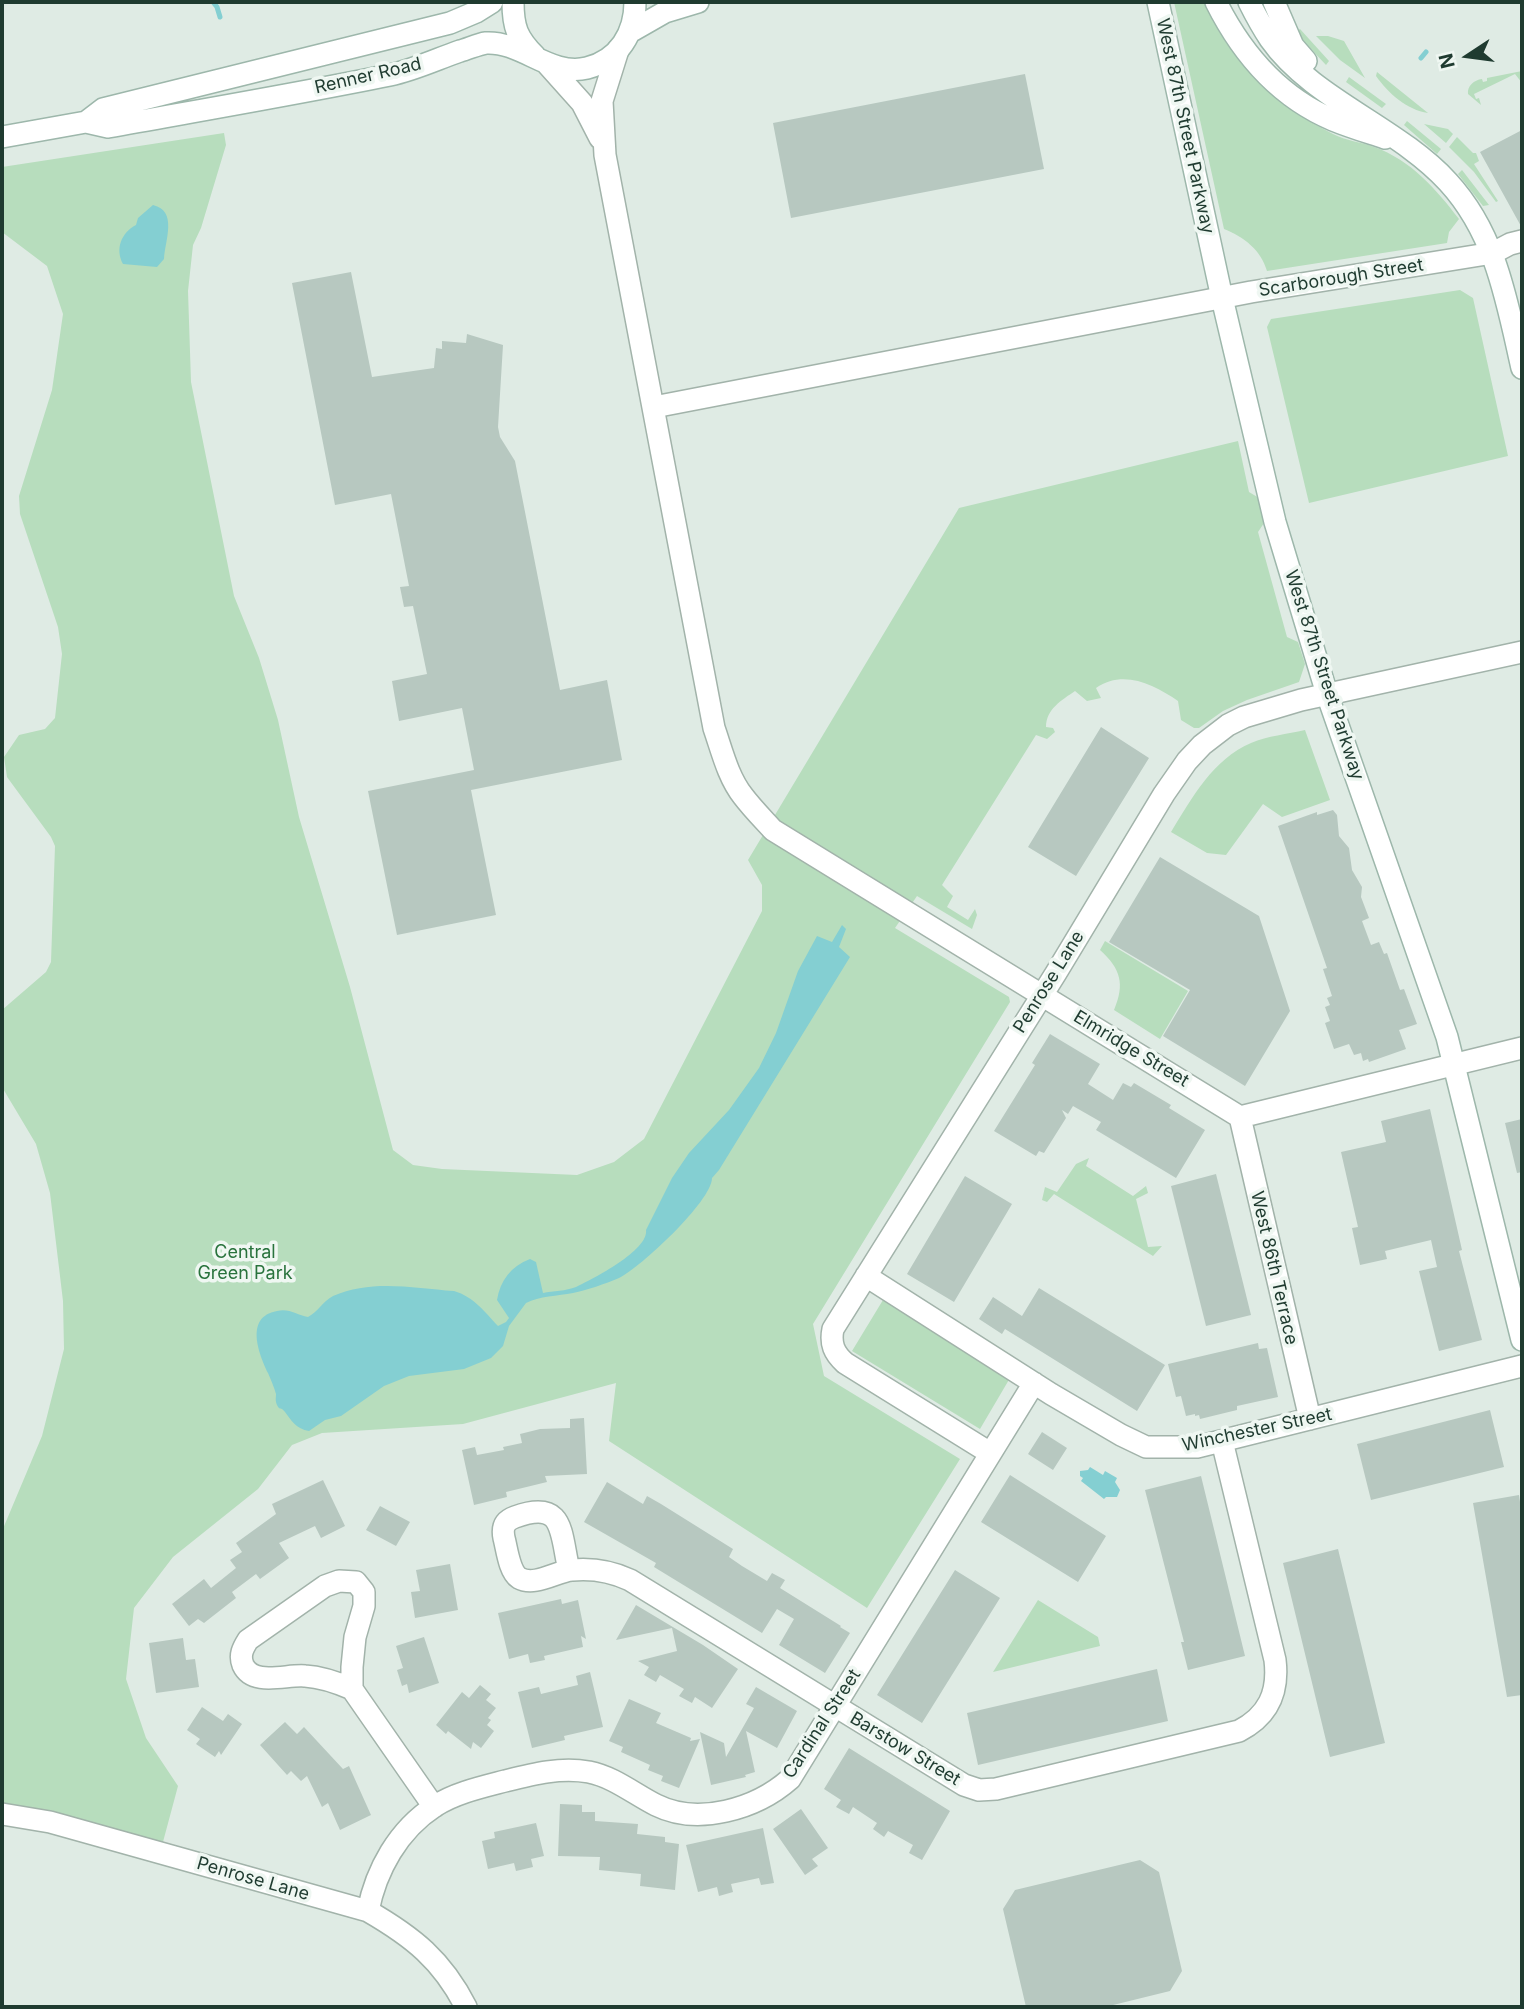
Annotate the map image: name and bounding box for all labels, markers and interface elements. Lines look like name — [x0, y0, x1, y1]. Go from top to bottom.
street label: West 87th Street Parkway — [1152, 16, 1218, 236]
north arrow — [1433, 21, 1503, 91]
text: N — [1434, 51, 1460, 70]
street label: Renner Road — [313, 53, 423, 99]
street label: Scarborough Street — [1257, 254, 1425, 302]
street label: West 87th Street Parkway — [1280, 567, 1368, 783]
street label: Penrose Lane — [1009, 927, 1089, 1037]
street label: Elmridge Street — [1069, 1006, 1193, 1092]
street label: West 86th Terrace — [1246, 1189, 1302, 1347]
park label: Central Green Park — [197, 1242, 293, 1284]
street label: Winchester Street — [1180, 1404, 1334, 1456]
street label: Cardinal Street — [779, 1665, 865, 1783]
street label: Barstow Street — [846, 1708, 964, 1790]
street label: Penrose Lane — [194, 1853, 312, 1905]

